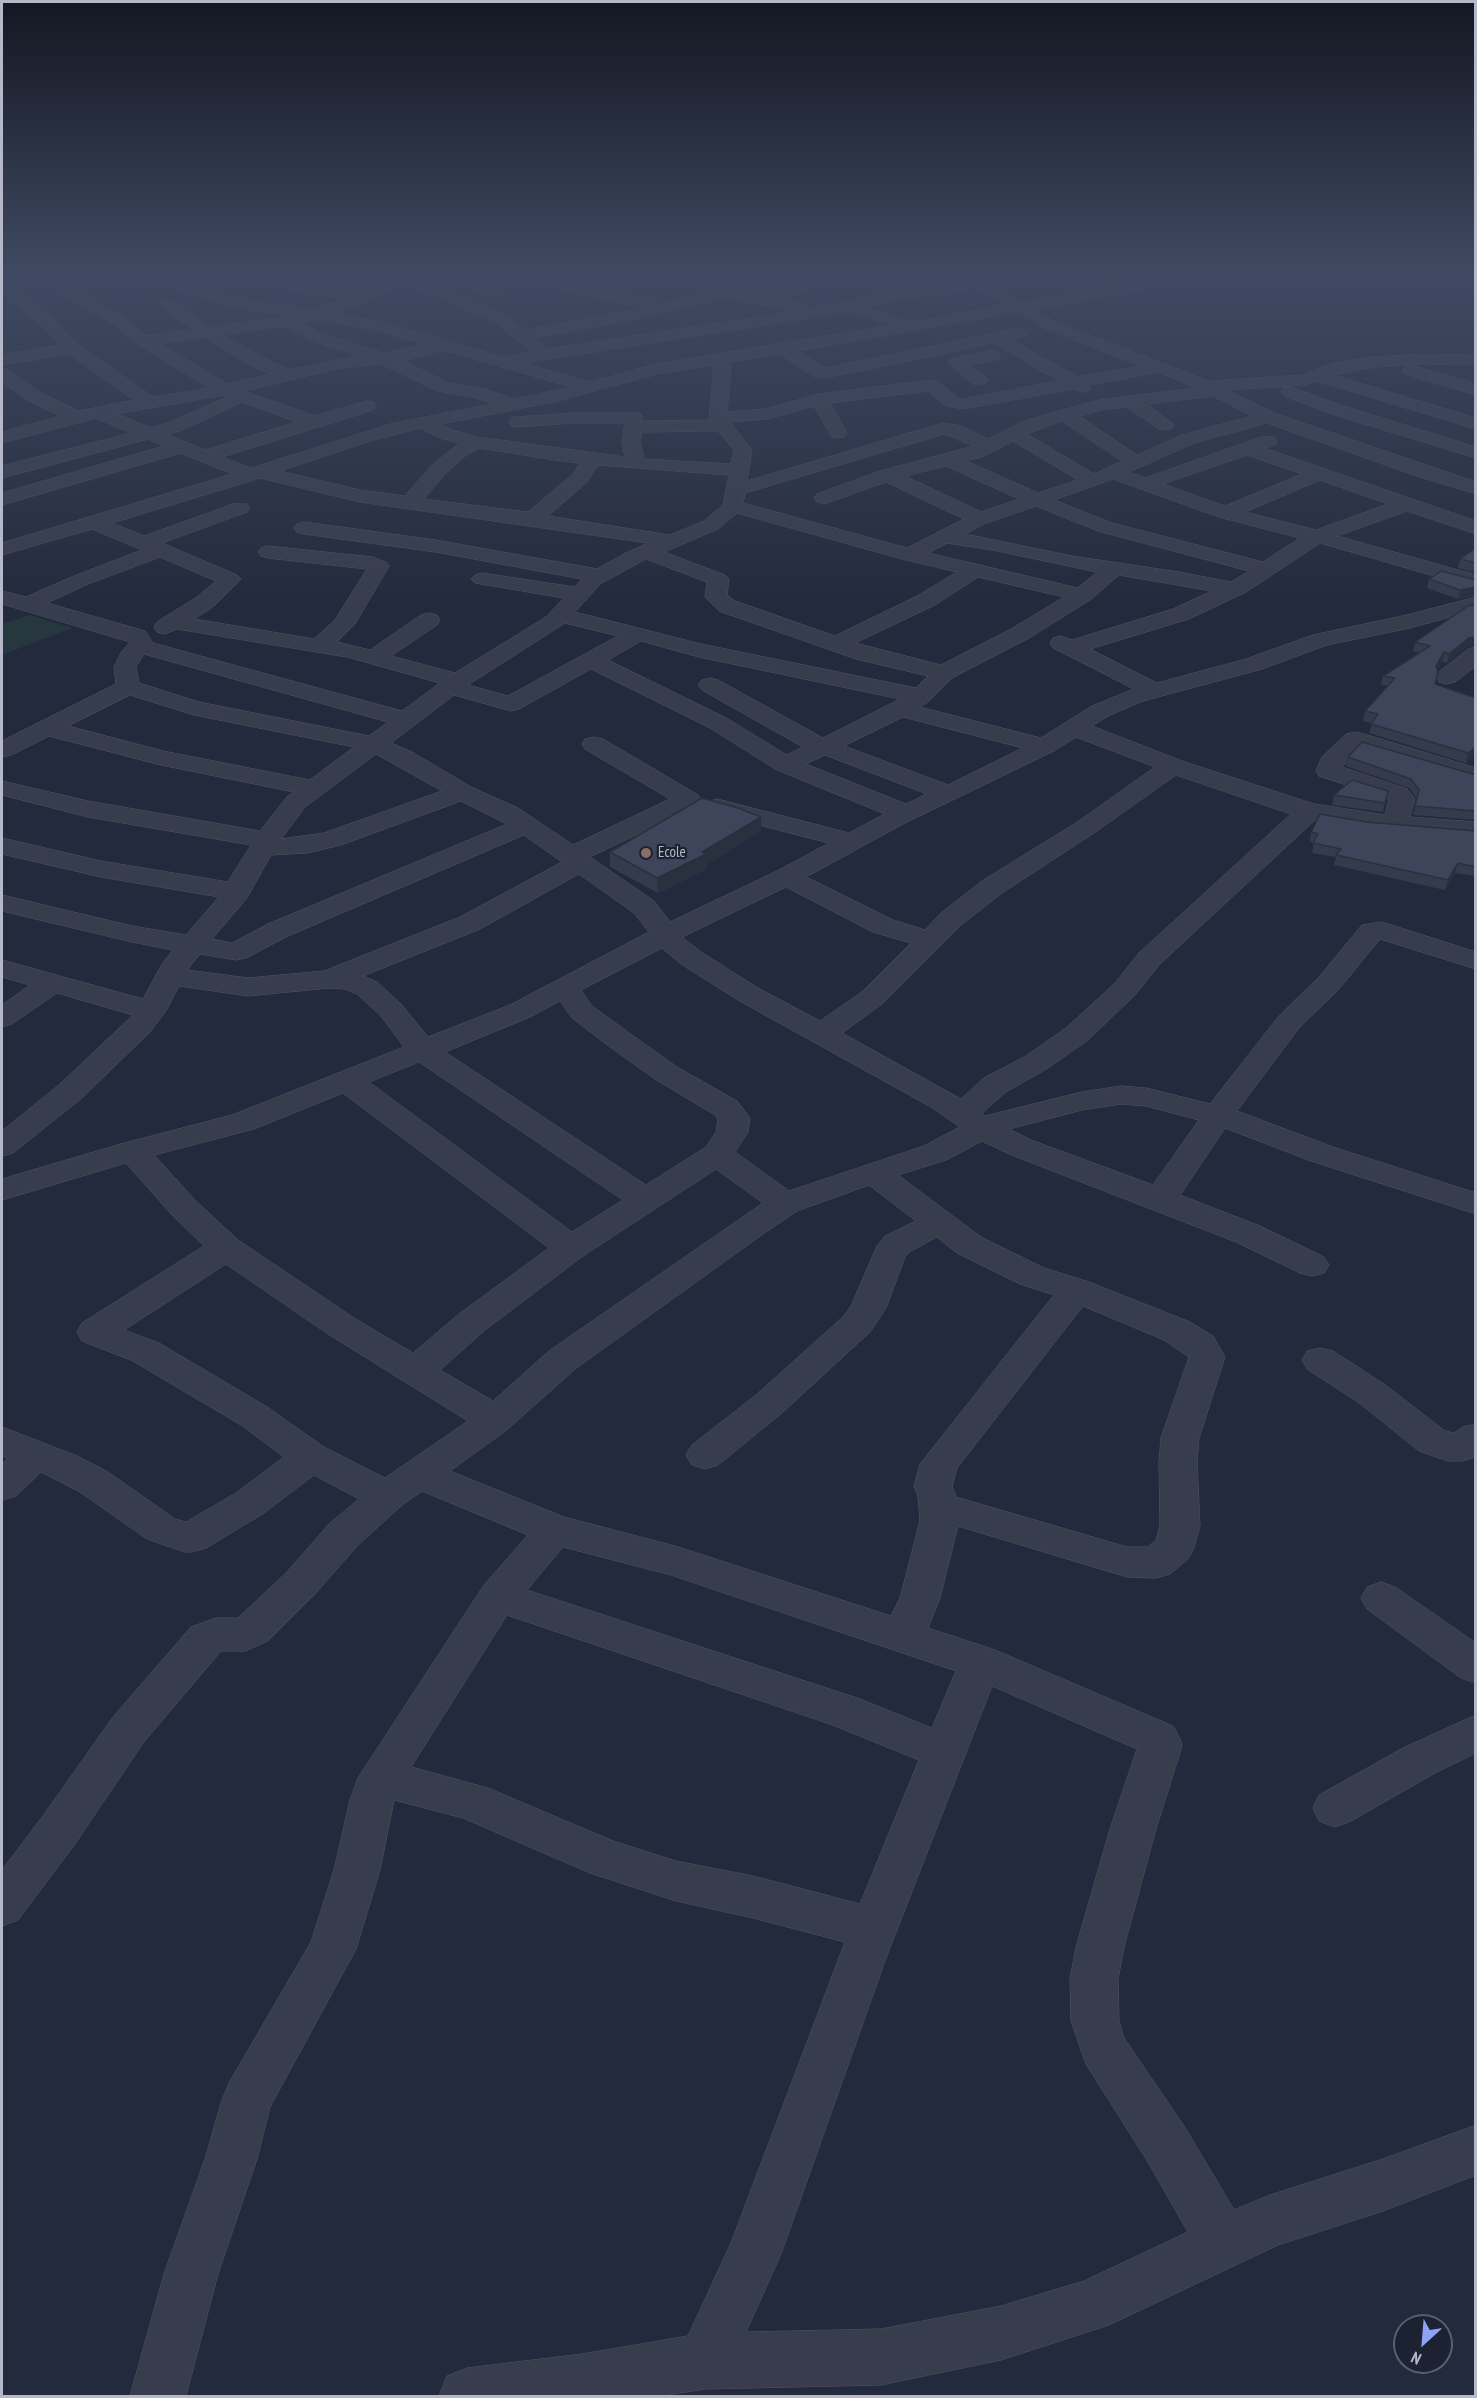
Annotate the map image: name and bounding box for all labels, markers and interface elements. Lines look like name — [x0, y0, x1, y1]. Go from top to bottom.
place label: Ecole — [658, 844, 686, 862]
marker: Ecole — [639, 846, 653, 860]
north arrow — [1393, 2314, 1453, 2374]
text: N — [1408, 2348, 1424, 2369]

